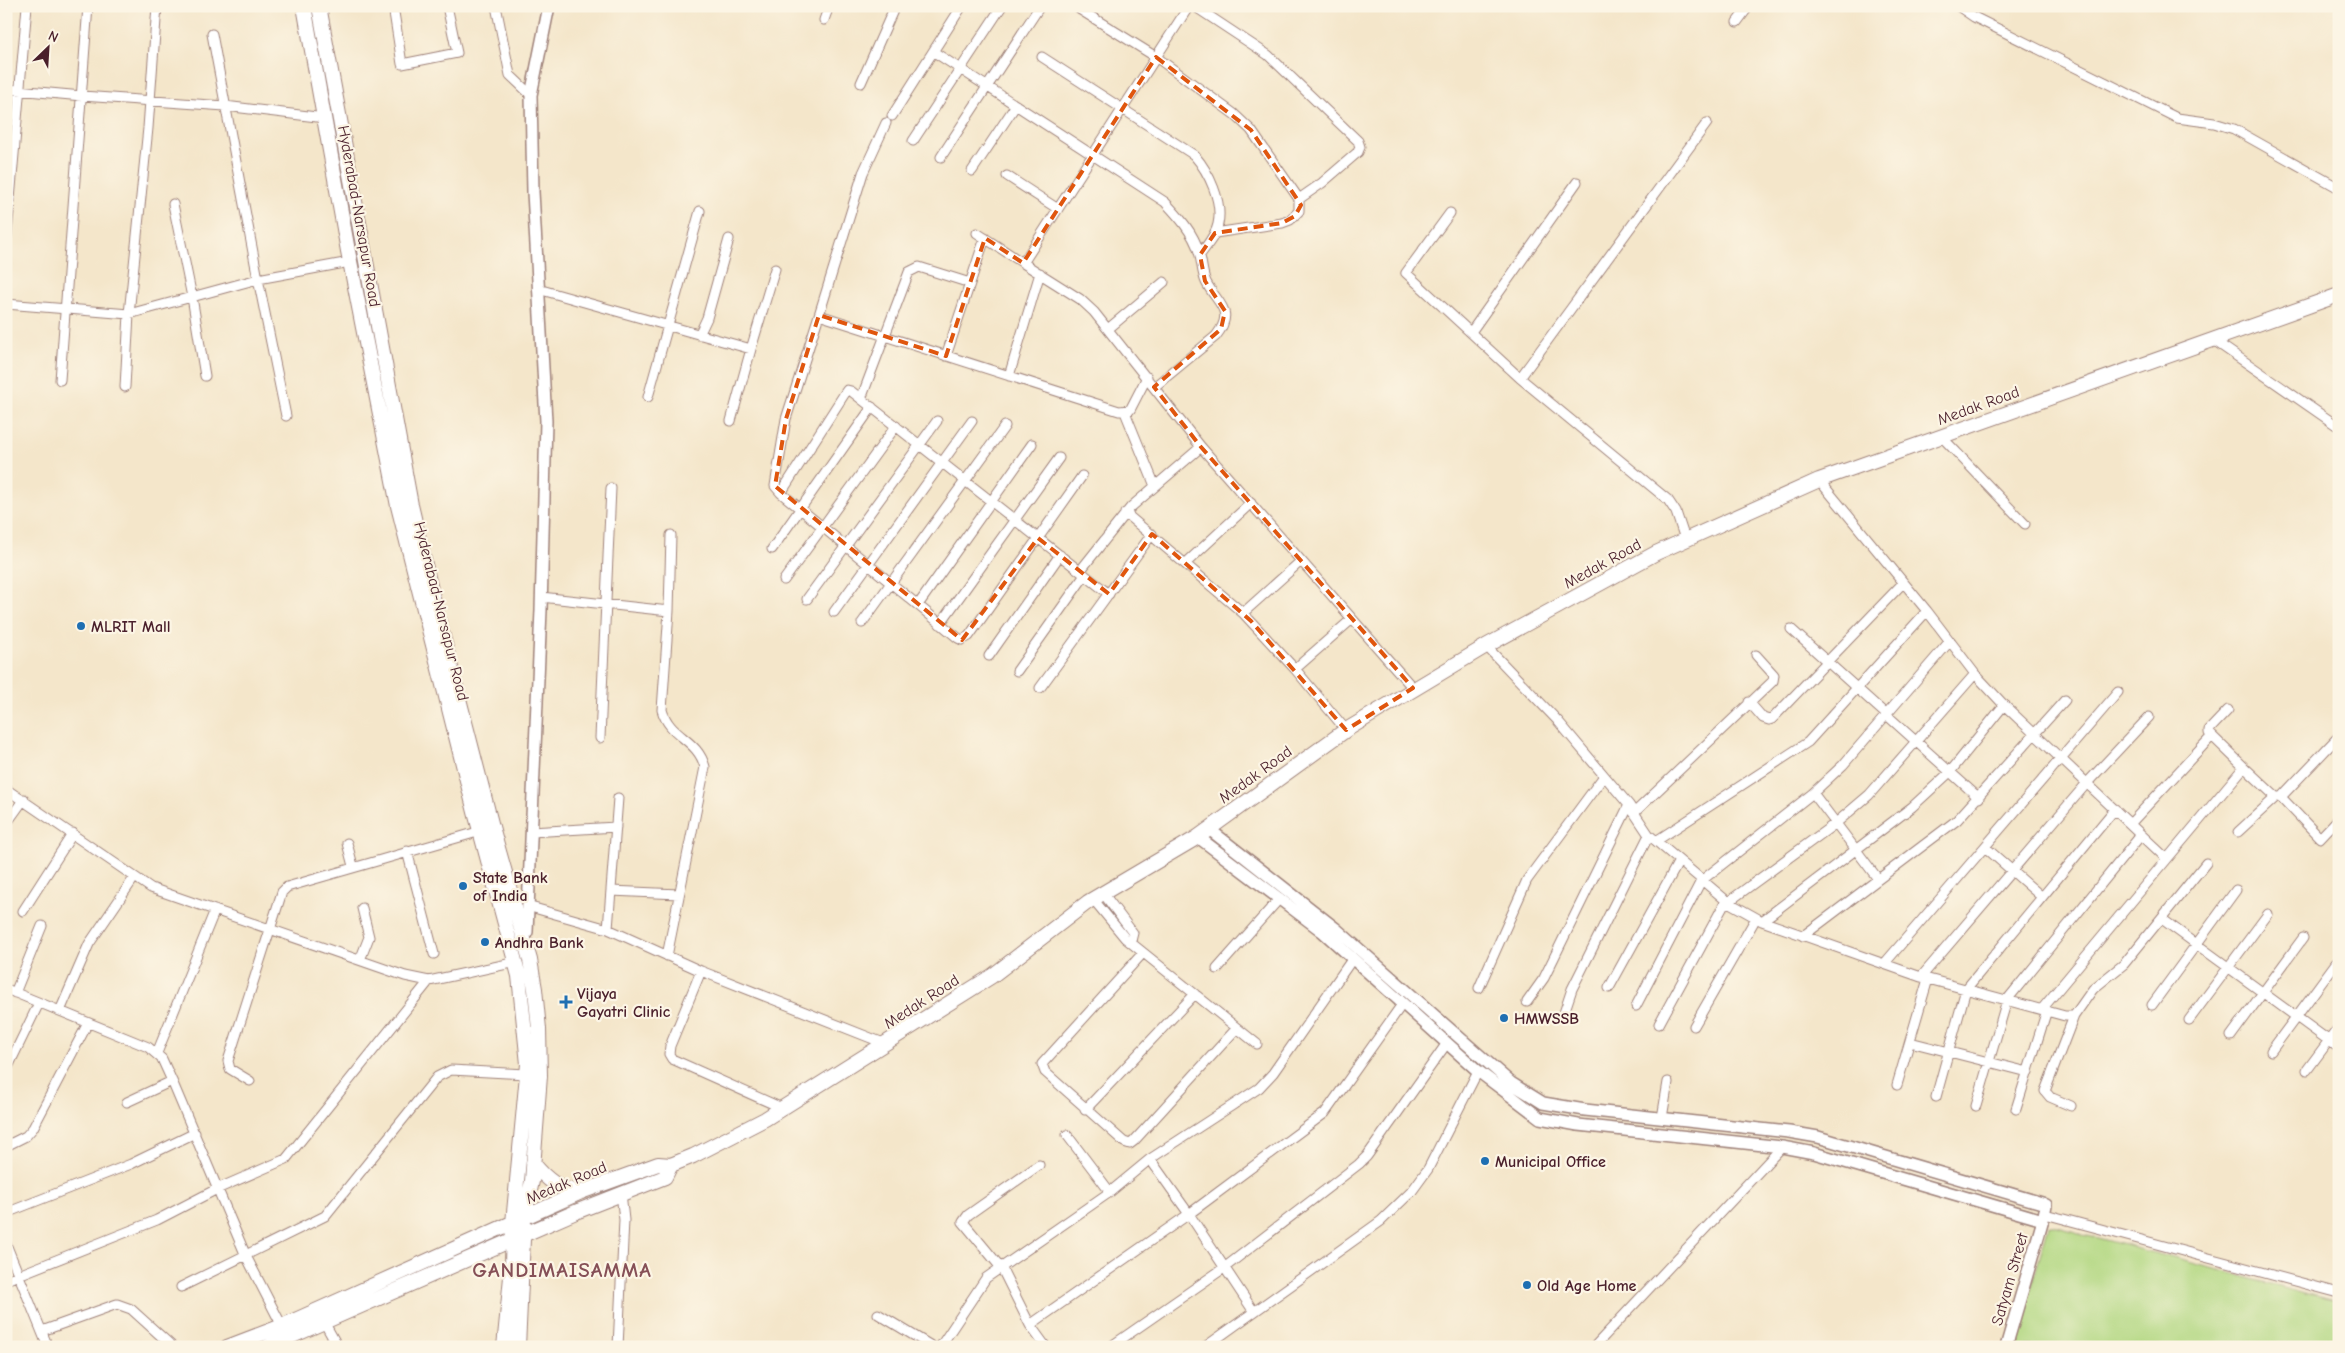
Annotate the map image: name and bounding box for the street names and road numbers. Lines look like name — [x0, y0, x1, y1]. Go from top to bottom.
street label: Hyderabad-Narsapur Road — [334, 124, 384, 308]
street label: Medak Road — [1935, 383, 2022, 429]
street label: Hyderabad-Narsapur Road — [410, 520, 472, 703]
street label: Medak Road — [1561, 535, 1644, 593]
street label: Medak Road — [1216, 742, 1296, 807]
street label: Medak Road — [881, 971, 962, 1033]
street label: Medak Road — [523, 1158, 609, 1208]
street label: Satyam Street — [1988, 1231, 2032, 1328]

